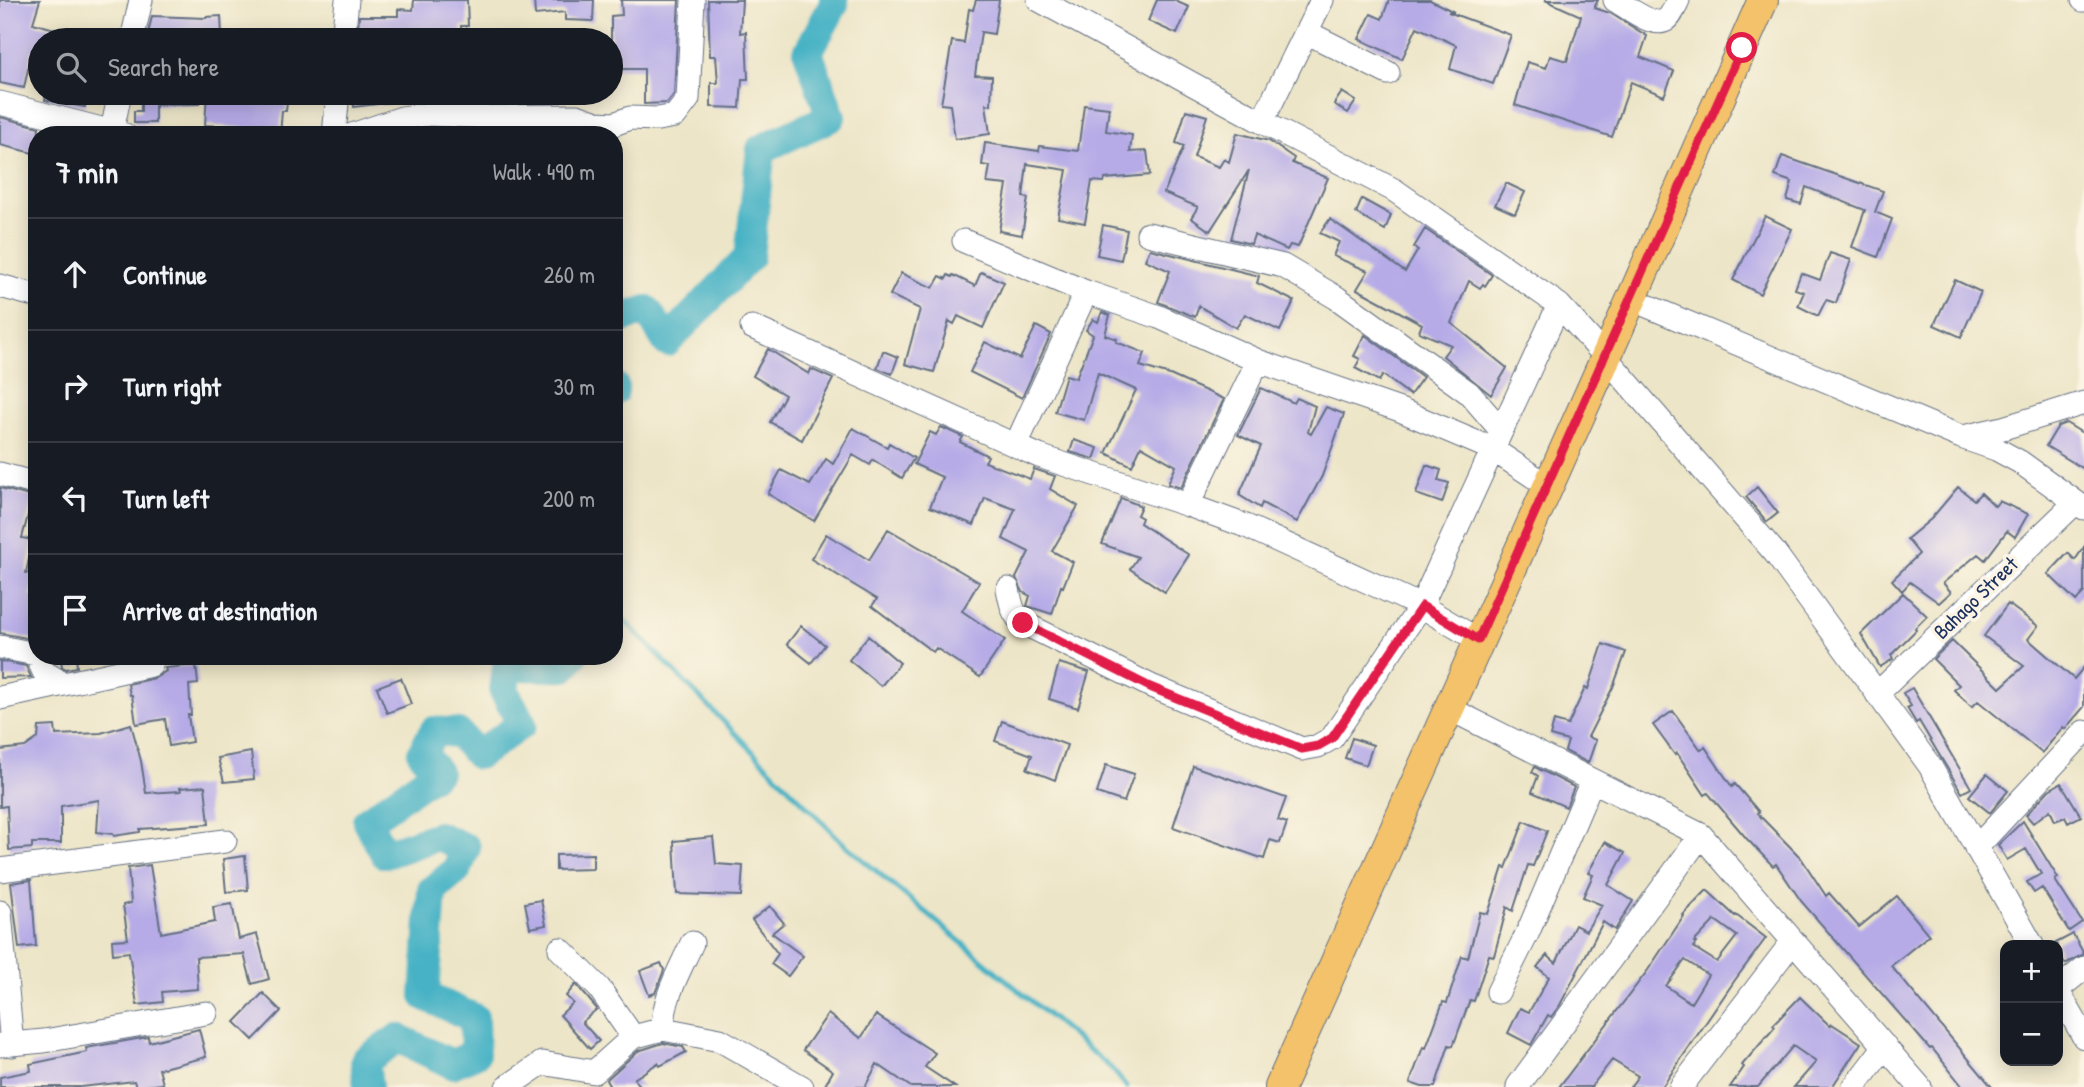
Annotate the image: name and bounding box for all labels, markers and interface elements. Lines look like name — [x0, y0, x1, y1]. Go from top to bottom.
search box — [28, 28, 623, 105]
route start — [1726, 32, 1757, 63]
icon: search — [52, 48, 90, 86]
text: Search here — [108, 49, 219, 84]
text: 7 min — [56, 152, 118, 192]
text: Walk · 490 m — [493, 156, 595, 187]
icon: ahead — [56, 255, 94, 293]
text: Continue — [123, 257, 207, 292]
text: 260 m — [544, 259, 595, 290]
icon: right — [56, 367, 94, 405]
text: Turn right — [123, 369, 221, 404]
text: 30 m — [553, 371, 595, 402]
icon: left — [56, 479, 94, 517]
text: Turn left — [123, 481, 209, 516]
text: 200 m — [543, 483, 595, 514]
street label: Bahago Street — [1927, 549, 2025, 645]
icon: arrive — [56, 591, 94, 629]
text: Arrive at destination — [123, 593, 318, 628]
route end — [1007, 607, 1038, 638]
map controls — [2000, 940, 2063, 1066]
button: + — [2000, 940, 2063, 1003]
button: − — [2000, 1003, 2063, 1066]

